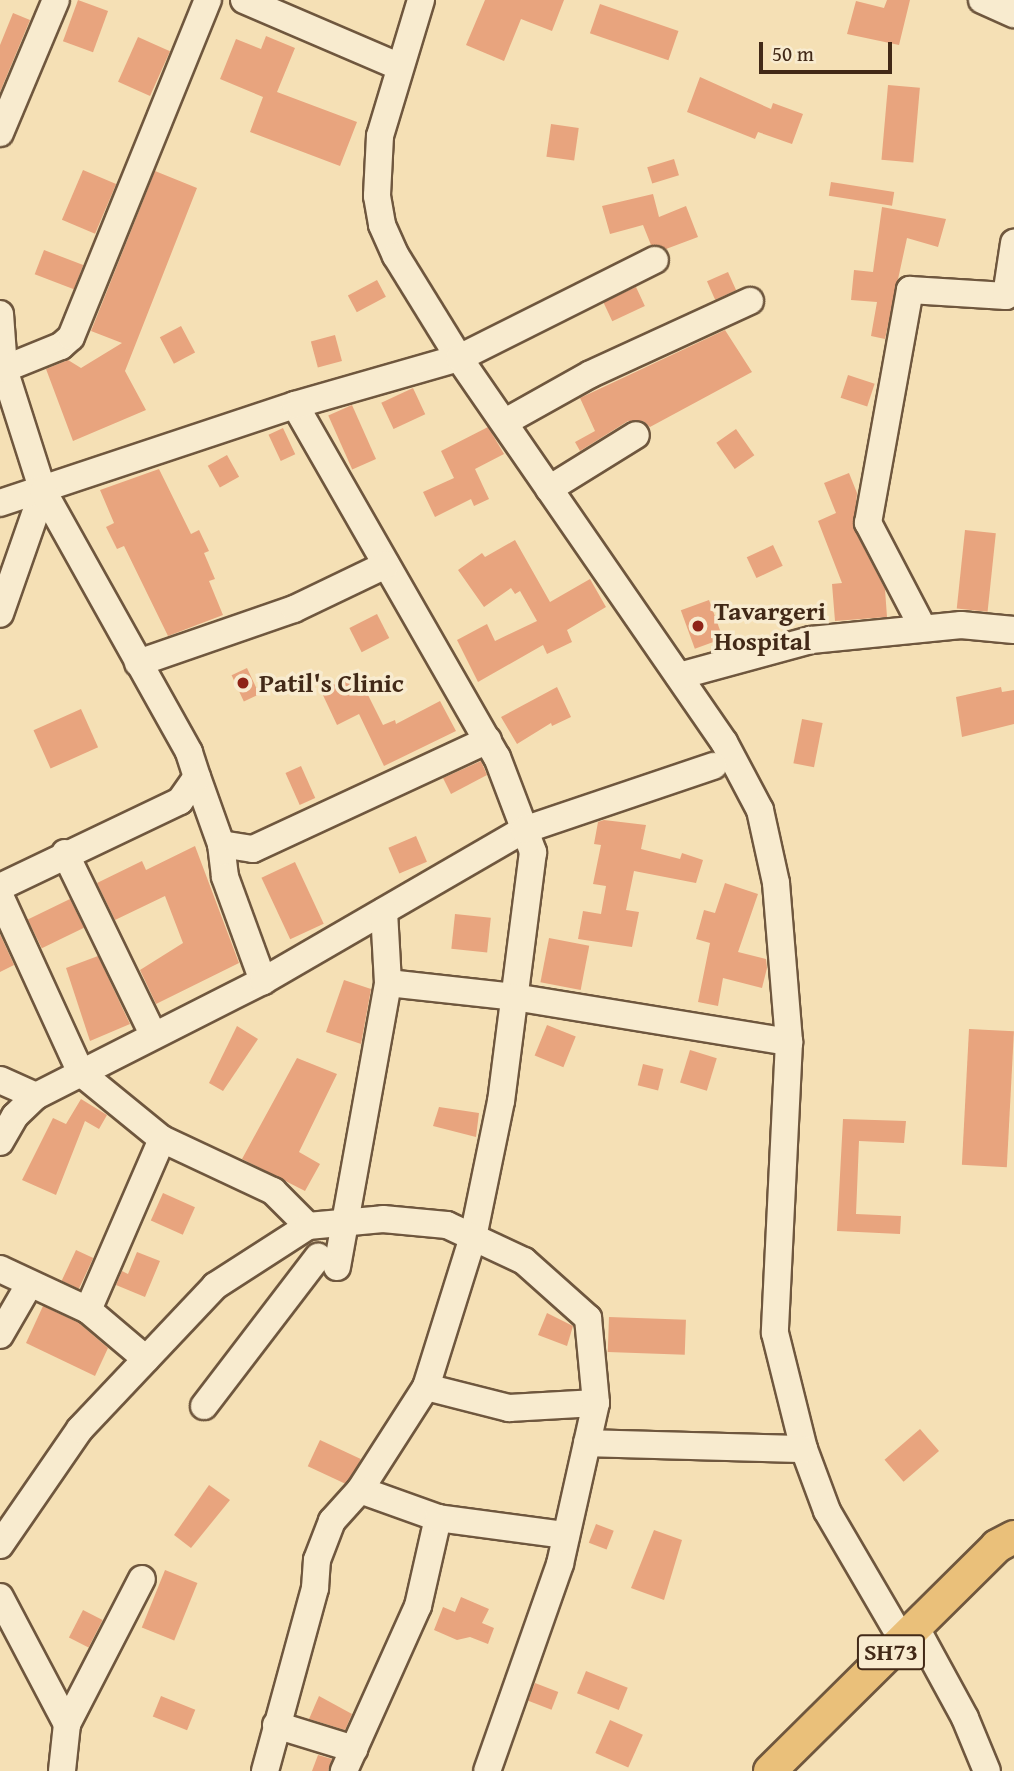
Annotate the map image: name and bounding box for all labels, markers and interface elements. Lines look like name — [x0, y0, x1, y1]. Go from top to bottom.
scale bar — [762, 28, 895, 72]
text: 50 m — [772, 38, 814, 69]
place label: Tavargeri Hospital — [714, 595, 826, 656]
marker: Tavargeri Hospital — [688, 616, 708, 636]
place label: Patil's Clinic — [259, 667, 404, 699]
marker: Patil's Clinic — [233, 673, 253, 693]
road number: SH73 — [856, 1632, 926, 1672]

